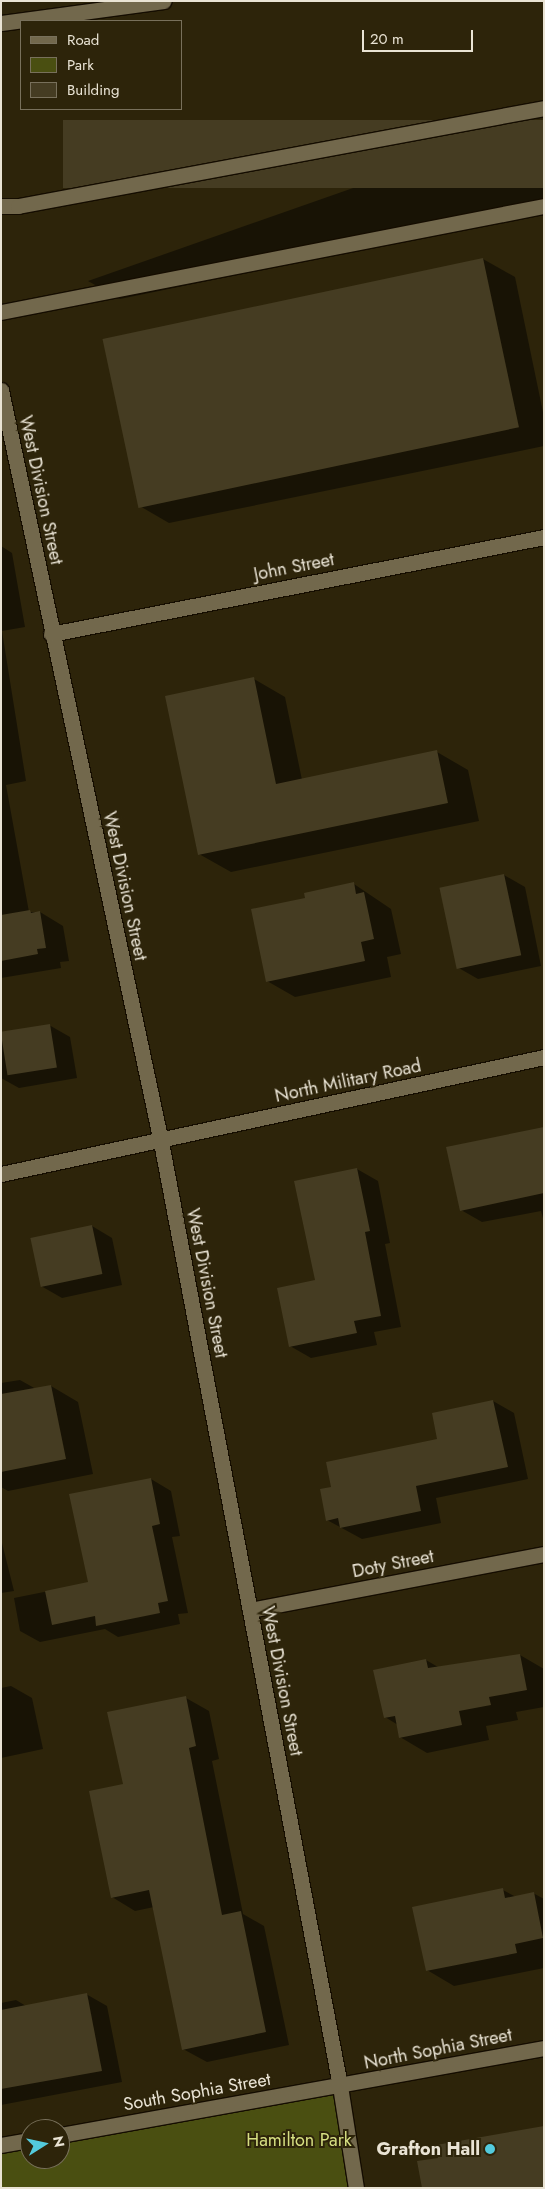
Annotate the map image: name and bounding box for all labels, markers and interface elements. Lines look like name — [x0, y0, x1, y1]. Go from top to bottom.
legend — [20, 20, 182, 110]
scale bar — [365, 20, 476, 52]
text: 20 m — [370, 28, 404, 50]
text: Road — [67, 29, 99, 51]
text: Park — [67, 54, 94, 76]
text: Building — [67, 79, 119, 101]
street label: West Division Street — [15, 414, 67, 566]
street label: John Street — [252, 549, 336, 585]
street label: West Division Street — [99, 810, 151, 962]
street label: North Military Road — [273, 1055, 423, 1107]
street label: West Division Street — [182, 1206, 232, 1360]
street label: Doty Street — [350, 1546, 436, 1582]
street label: West Division Street — [257, 1604, 307, 1758]
street label: North Sophia Street — [362, 2024, 514, 2074]
street label: South Sophia Street — [122, 2068, 272, 2116]
north arrow — [20, 2119, 70, 2169]
park label: Hamilton Park — [246, 2129, 352, 2151]
text: N — [48, 2134, 70, 2149]
place label: Grafton Hall — [376, 2138, 480, 2160]
marker: Grafton Hall — [484, 2143, 496, 2155]

